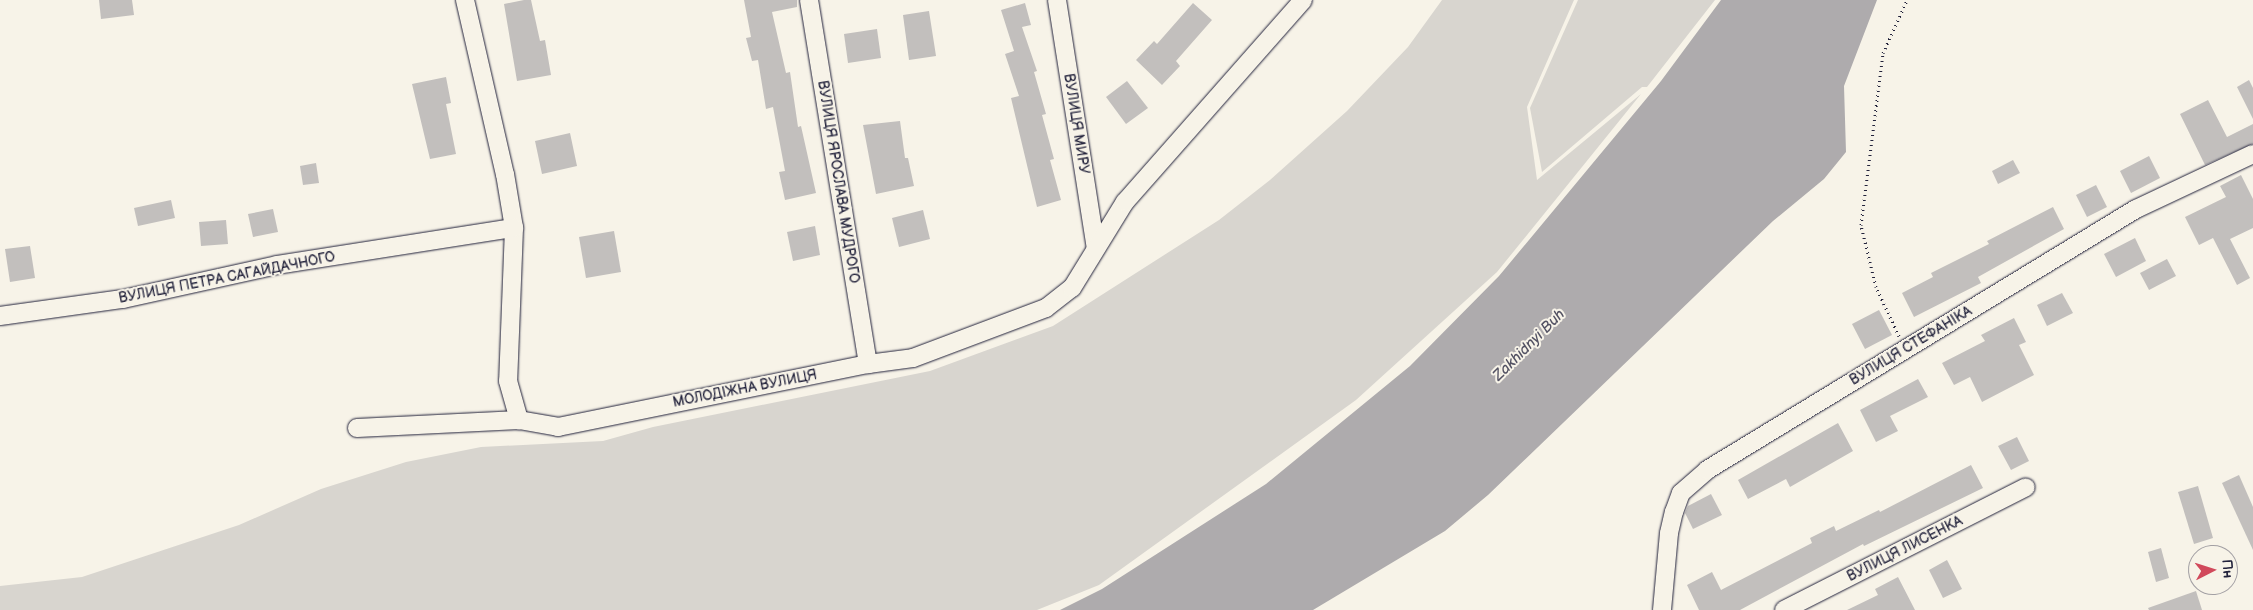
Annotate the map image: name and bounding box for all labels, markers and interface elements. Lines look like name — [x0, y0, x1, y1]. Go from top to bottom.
street label: ВУЛИЦЯ МИРУ — [1060, 72, 1092, 176]
street label: ВУЛИЦЯ ЯРОСЛАВА МУДРОГО — [814, 79, 862, 285]
street label: ВУЛИЦЯ ПЕТРА САГАЙДАЧНОГО — [117, 249, 337, 307]
street label: ВУЛИЦЯ СТЕФАНІКА — [1847, 303, 1975, 389]
water label: Zakhidnyi Buh — [1489, 305, 1569, 385]
street label: МОЛОДІЖНА ВУЛИЦЯ — [671, 367, 819, 411]
street label: ВУЛИЦЯ ЛИСЕНКА — [1844, 513, 1966, 585]
north arrow — [2188, 545, 2238, 595]
text: Пн — [2218, 559, 2237, 579]

